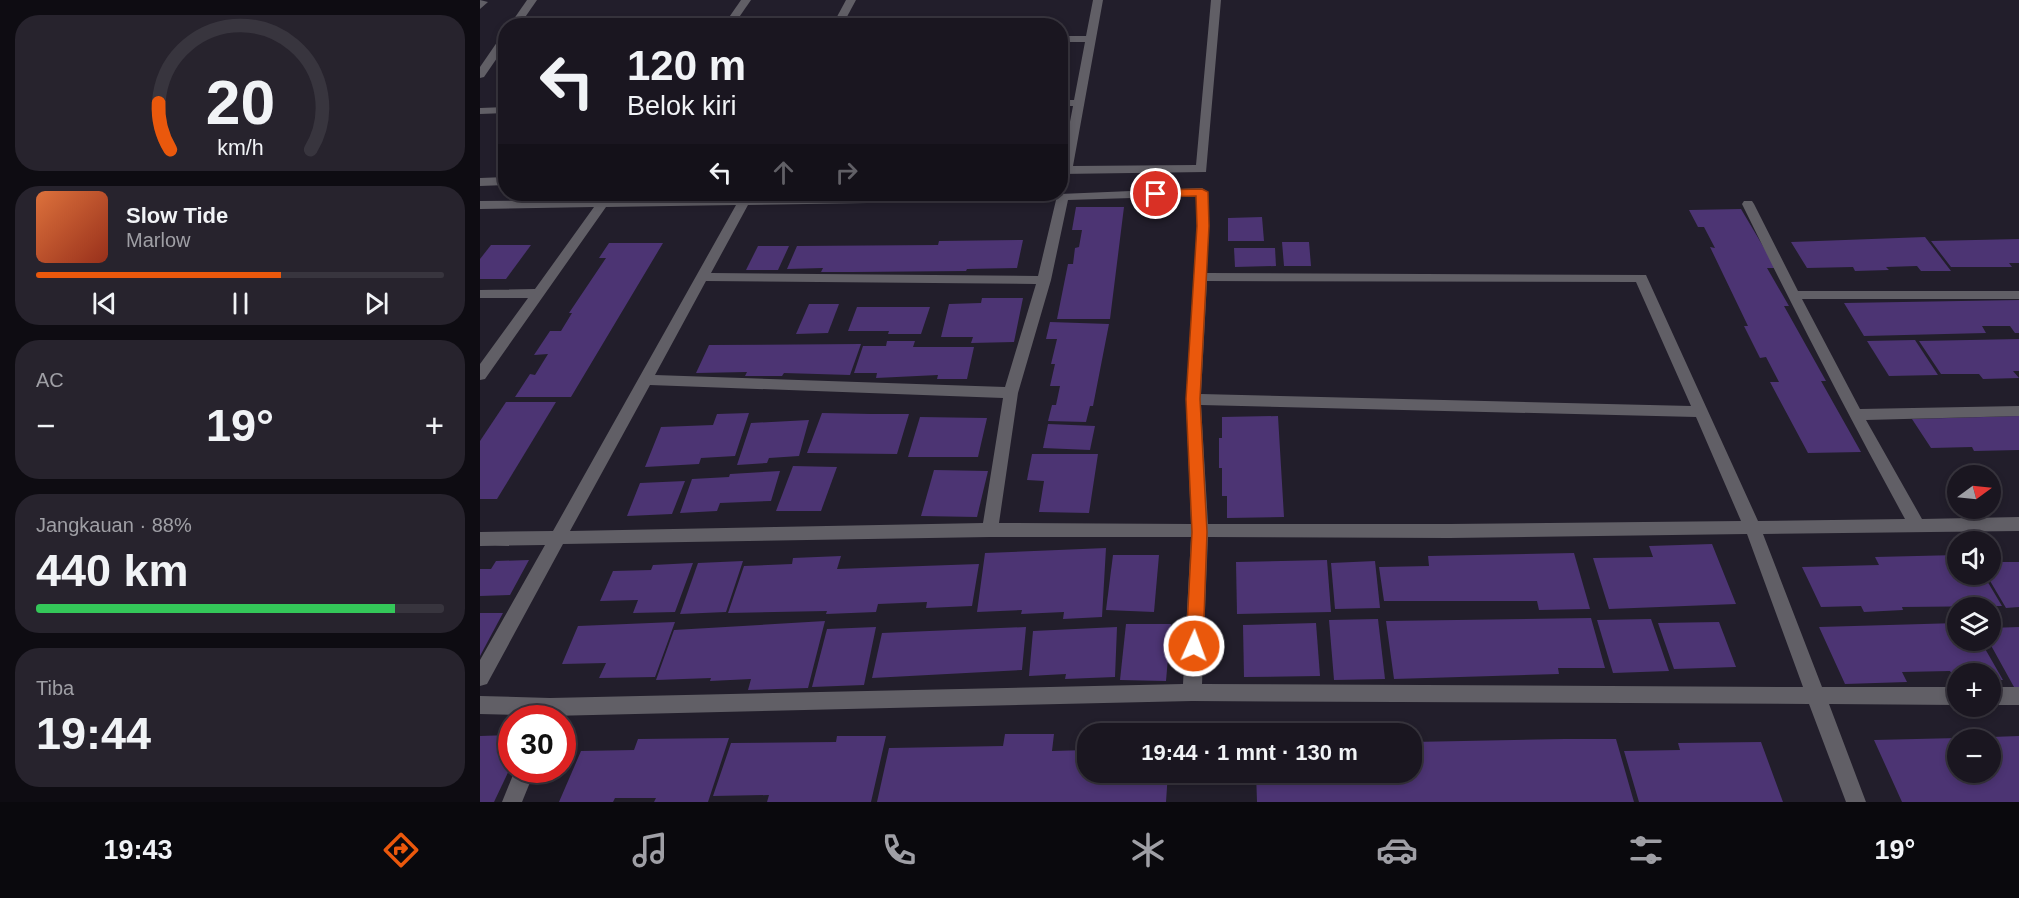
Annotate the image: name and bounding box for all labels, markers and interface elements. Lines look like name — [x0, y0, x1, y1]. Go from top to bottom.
icon: left — [528, 42, 606, 120]
text: 120 m — [627, 42, 746, 89]
text: 20 — [205, 68, 275, 137]
text: Belok kiri — [627, 91, 737, 121]
text: km/h — [217, 136, 263, 160]
icon: left — [704, 156, 737, 189]
icon: ahead — [767, 156, 800, 189]
icon: right — [830, 156, 863, 189]
pin — [1130, 168, 1181, 219]
icon: arrive — [1139, 177, 1172, 210]
text: Slow Tide — [126, 203, 228, 228]
text: Marlow — [126, 229, 190, 251]
icon: previous — [88, 287, 121, 320]
icon: pause — [224, 287, 257, 320]
icon: next — [360, 287, 393, 320]
text: AC — [36, 369, 64, 391]
text: 19° — [206, 400, 274, 451]
text: − — [36, 407, 55, 444]
text: + — [425, 407, 444, 444]
north arrow — [1947, 465, 2001, 519]
map controls — [1947, 465, 2001, 783]
text: Jangkauan · 88% — [36, 514, 192, 536]
button: sound — [1947, 531, 2001, 585]
text: 440 km — [36, 545, 189, 596]
button: layers — [1947, 597, 2001, 651]
position arrow — [1162, 614, 1226, 678]
button: + — [1947, 663, 2001, 717]
text: Tiba — [36, 677, 74, 699]
speed limit sign: 30 — [498, 705, 576, 783]
text: 19:44 — [36, 708, 151, 759]
button: − — [1947, 729, 2001, 783]
text: 19:44 · 1 mnt · 130 m — [1141, 740, 1358, 765]
icon: directions — [380, 829, 422, 871]
icon: music — [629, 829, 671, 871]
icon: phone — [878, 829, 920, 871]
icon: climate — [1127, 829, 1169, 871]
icon: car — [1376, 829, 1418, 871]
icon: filters — [1625, 829, 1667, 871]
text: 19:43 — [104, 835, 173, 865]
text: 19° — [1875, 835, 1915, 865]

